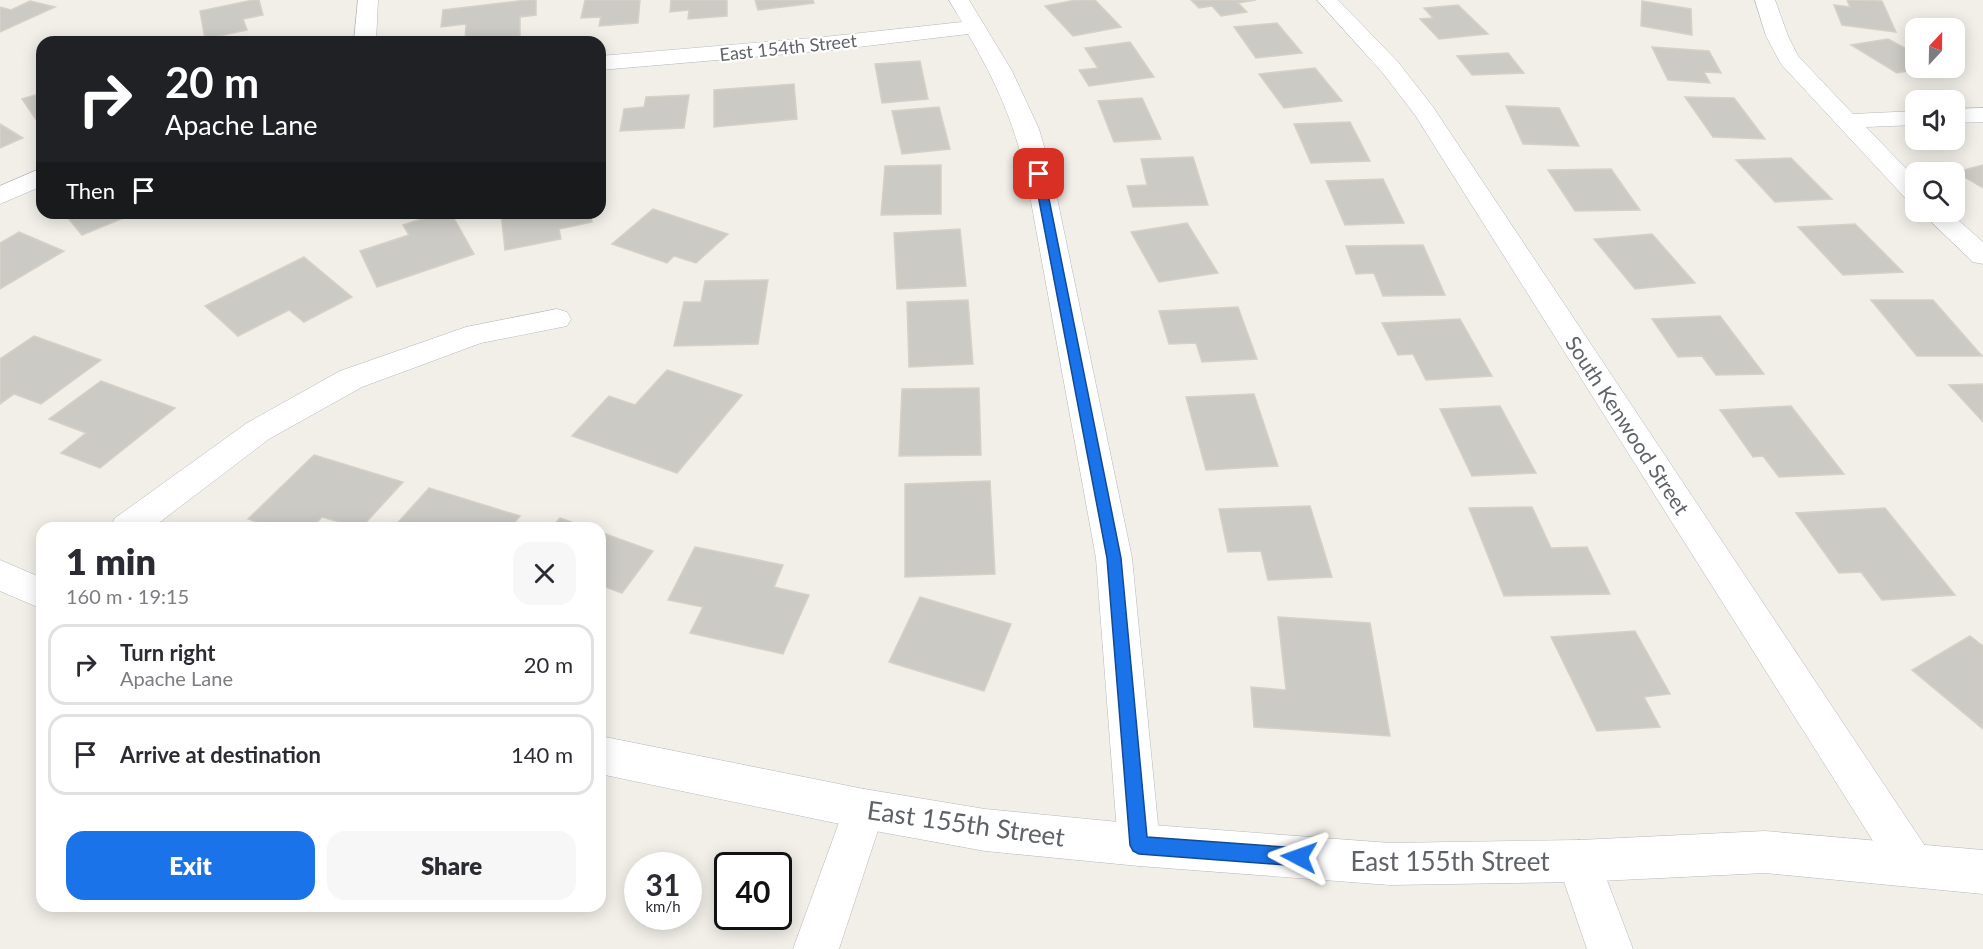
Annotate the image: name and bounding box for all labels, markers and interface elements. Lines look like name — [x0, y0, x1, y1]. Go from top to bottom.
north arrow — [1905, 18, 1965, 78]
map controls — [1905, 18, 1965, 222]
street label: East 154th Street — [718, 29, 858, 65]
text: 20 m — [165, 57, 259, 107]
icon: right — [66, 60, 144, 138]
button: sound — [1905, 90, 1965, 150]
text: Apache Lane — [165, 108, 318, 141]
pin — [1013, 148, 1064, 199]
icon: arrive — [1022, 157, 1055, 190]
button: search — [1905, 162, 1965, 222]
icon: arrive — [127, 174, 160, 207]
text: Then — [66, 177, 115, 204]
street label: South Kenwood Street — [1561, 331, 1695, 519]
text: 1 min — [66, 539, 156, 583]
button: close — [513, 542, 576, 605]
text: 160 m · 19:15 — [66, 584, 189, 608]
text: Turn right — [120, 639, 215, 666]
icon: right — [69, 648, 102, 681]
text: 20 m — [524, 651, 573, 678]
text: Apache Lane — [120, 666, 233, 690]
icon: arrive — [69, 738, 102, 771]
text: Arrive at destination — [120, 741, 321, 768]
text: 140 m — [511, 741, 573, 768]
street label: East 155th Street — [865, 793, 1068, 853]
position arrow — [1267, 825, 1331, 889]
button: Exit — [66, 831, 315, 900]
button: Share — [327, 831, 576, 900]
street label: East 155th Street — [1350, 845, 1550, 877]
speed limit sign: 40 — [714, 852, 792, 930]
text: 31 — [646, 866, 680, 902]
text: km/h — [645, 897, 681, 915]

